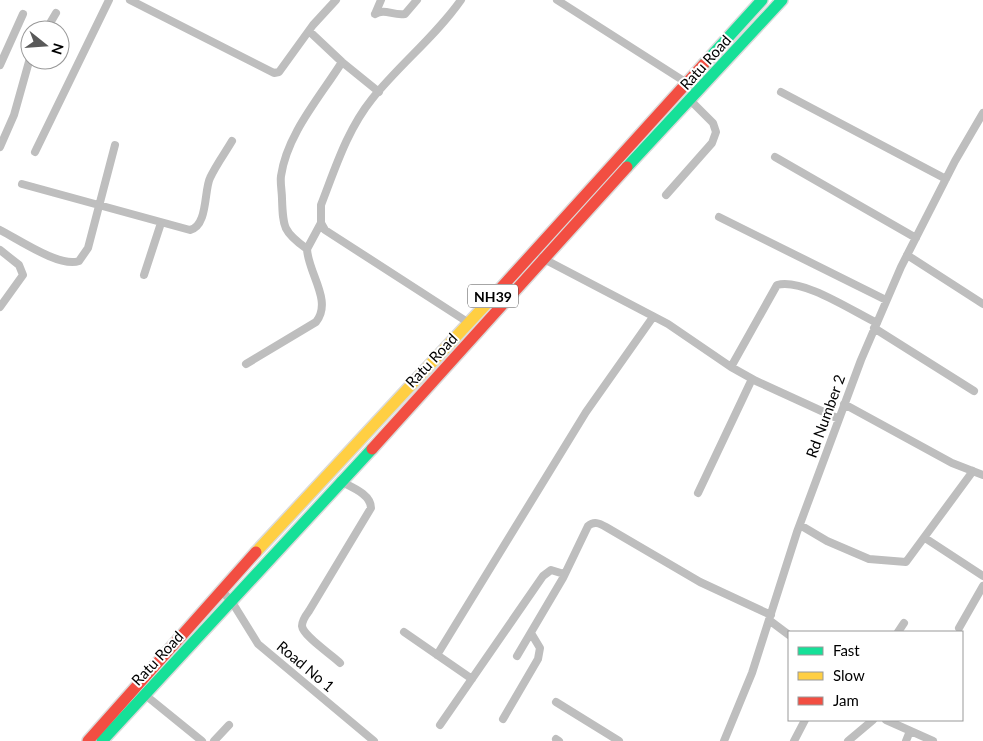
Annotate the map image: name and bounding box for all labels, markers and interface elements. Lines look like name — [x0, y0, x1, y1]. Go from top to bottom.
north arrow — [20, 20, 70, 70]
street label: Ratu Road — [676, 31, 734, 93]
text: N — [48, 41, 68, 57]
road number: NH39 — [468, 284, 518, 308]
street label: Ratu Road — [401, 329, 461, 391]
street label: Rd Number 2 — [802, 372, 848, 460]
street label: Ratu Road — [127, 627, 187, 689]
legend — [788, 631, 963, 721]
street label: Road No 1 — [274, 637, 338, 695]
text: Fast — [833, 641, 860, 659]
text: Slow — [833, 666, 865, 684]
text: Jam — [833, 691, 859, 709]

